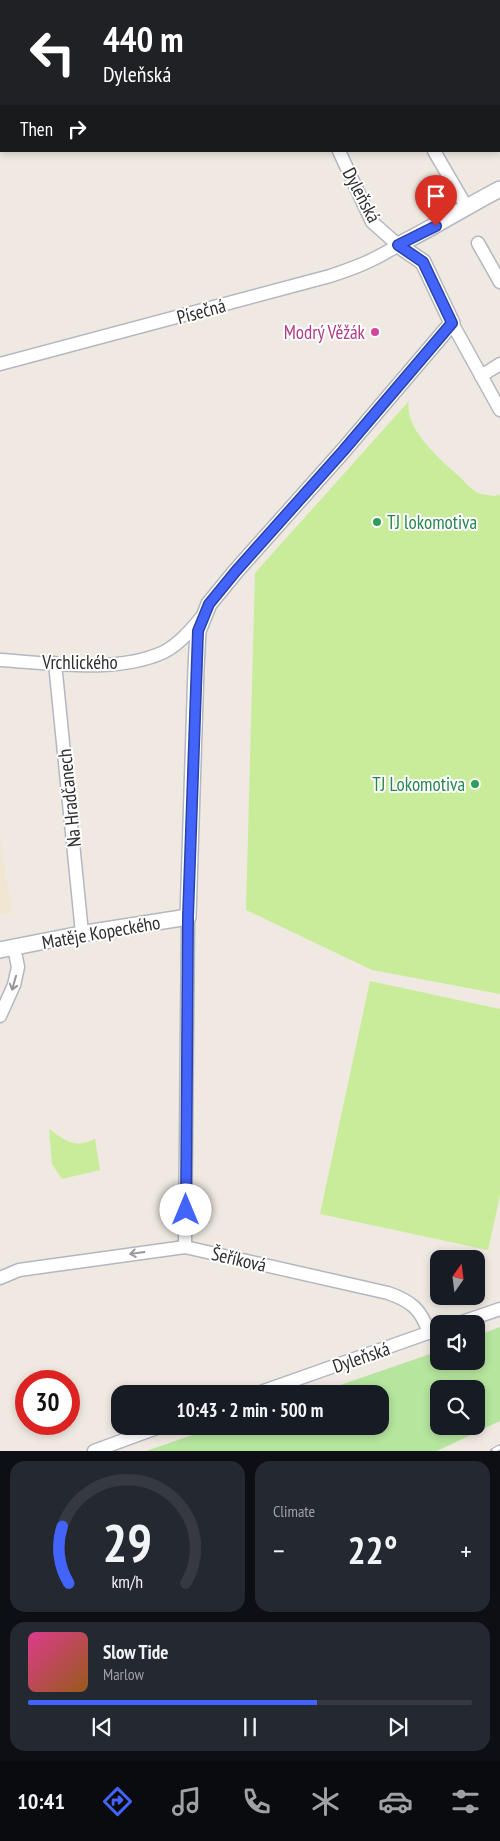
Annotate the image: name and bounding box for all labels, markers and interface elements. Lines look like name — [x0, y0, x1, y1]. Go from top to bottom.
text: 440 m — [103, 16, 184, 62]
icon: left — [20, 20, 85, 85]
text: Dyleňská — [103, 60, 171, 88]
icon: right — [63, 115, 91, 143]
text: Then — [20, 117, 53, 141]
street label: Dyleňská — [338, 163, 386, 227]
pin — [415, 175, 457, 226]
icon: arrive — [422, 182, 450, 210]
street label: Písečná — [174, 293, 228, 329]
place label: Modrý Věžák — [284, 320, 366, 344]
marker: Modrý Věžák — [369, 326, 381, 338]
place label: TJ lokomotiva — [387, 510, 477, 534]
marker: TJ lokomotiva — [371, 516, 383, 528]
street label: Vrchlického — [41, 650, 118, 674]
street label: Na Hradčanech — [52, 748, 86, 848]
place label: TJ Lokomotiva — [372, 772, 465, 796]
marker: TJ Lokomotiva — [469, 778, 481, 790]
street label: Matěje Kopeckého — [40, 910, 162, 954]
one-way arrow — [9, 974, 18, 990]
position arrow — [159, 1183, 211, 1235]
street label: Šeříková — [209, 1241, 269, 1277]
one-way arrow — [129, 1248, 145, 1258]
north arrow — [430, 1250, 485, 1305]
map controls — [430, 1250, 485, 1435]
button: sound — [430, 1315, 485, 1370]
street label: Dyleňská — [329, 1336, 393, 1378]
speed limit sign: 30 — [15, 1370, 80, 1435]
button: search — [430, 1380, 485, 1435]
text: 10:43 · 2 min · 500 m — [177, 1398, 323, 1422]
text: Climate — [273, 1501, 315, 1521]
text: 29 — [103, 1509, 152, 1576]
text: 22° — [347, 1525, 398, 1574]
text: − — [273, 1532, 285, 1569]
text: + — [460, 1532, 472, 1569]
text: km/h — [112, 1570, 143, 1593]
text: Slow Tide — [103, 1640, 168, 1664]
text: Marlow — [103, 1664, 144, 1684]
icon: previous — [88, 1713, 116, 1741]
icon: pause — [236, 1713, 264, 1741]
icon: next — [384, 1713, 412, 1741]
icon: directions — [100, 1784, 135, 1819]
icon: music — [169, 1784, 204, 1819]
icon: phone — [239, 1784, 274, 1819]
icon: climate — [308, 1784, 343, 1819]
icon: car — [378, 1784, 413, 1819]
icon: filters — [448, 1784, 483, 1819]
text: 10:41 — [17, 1787, 65, 1815]

